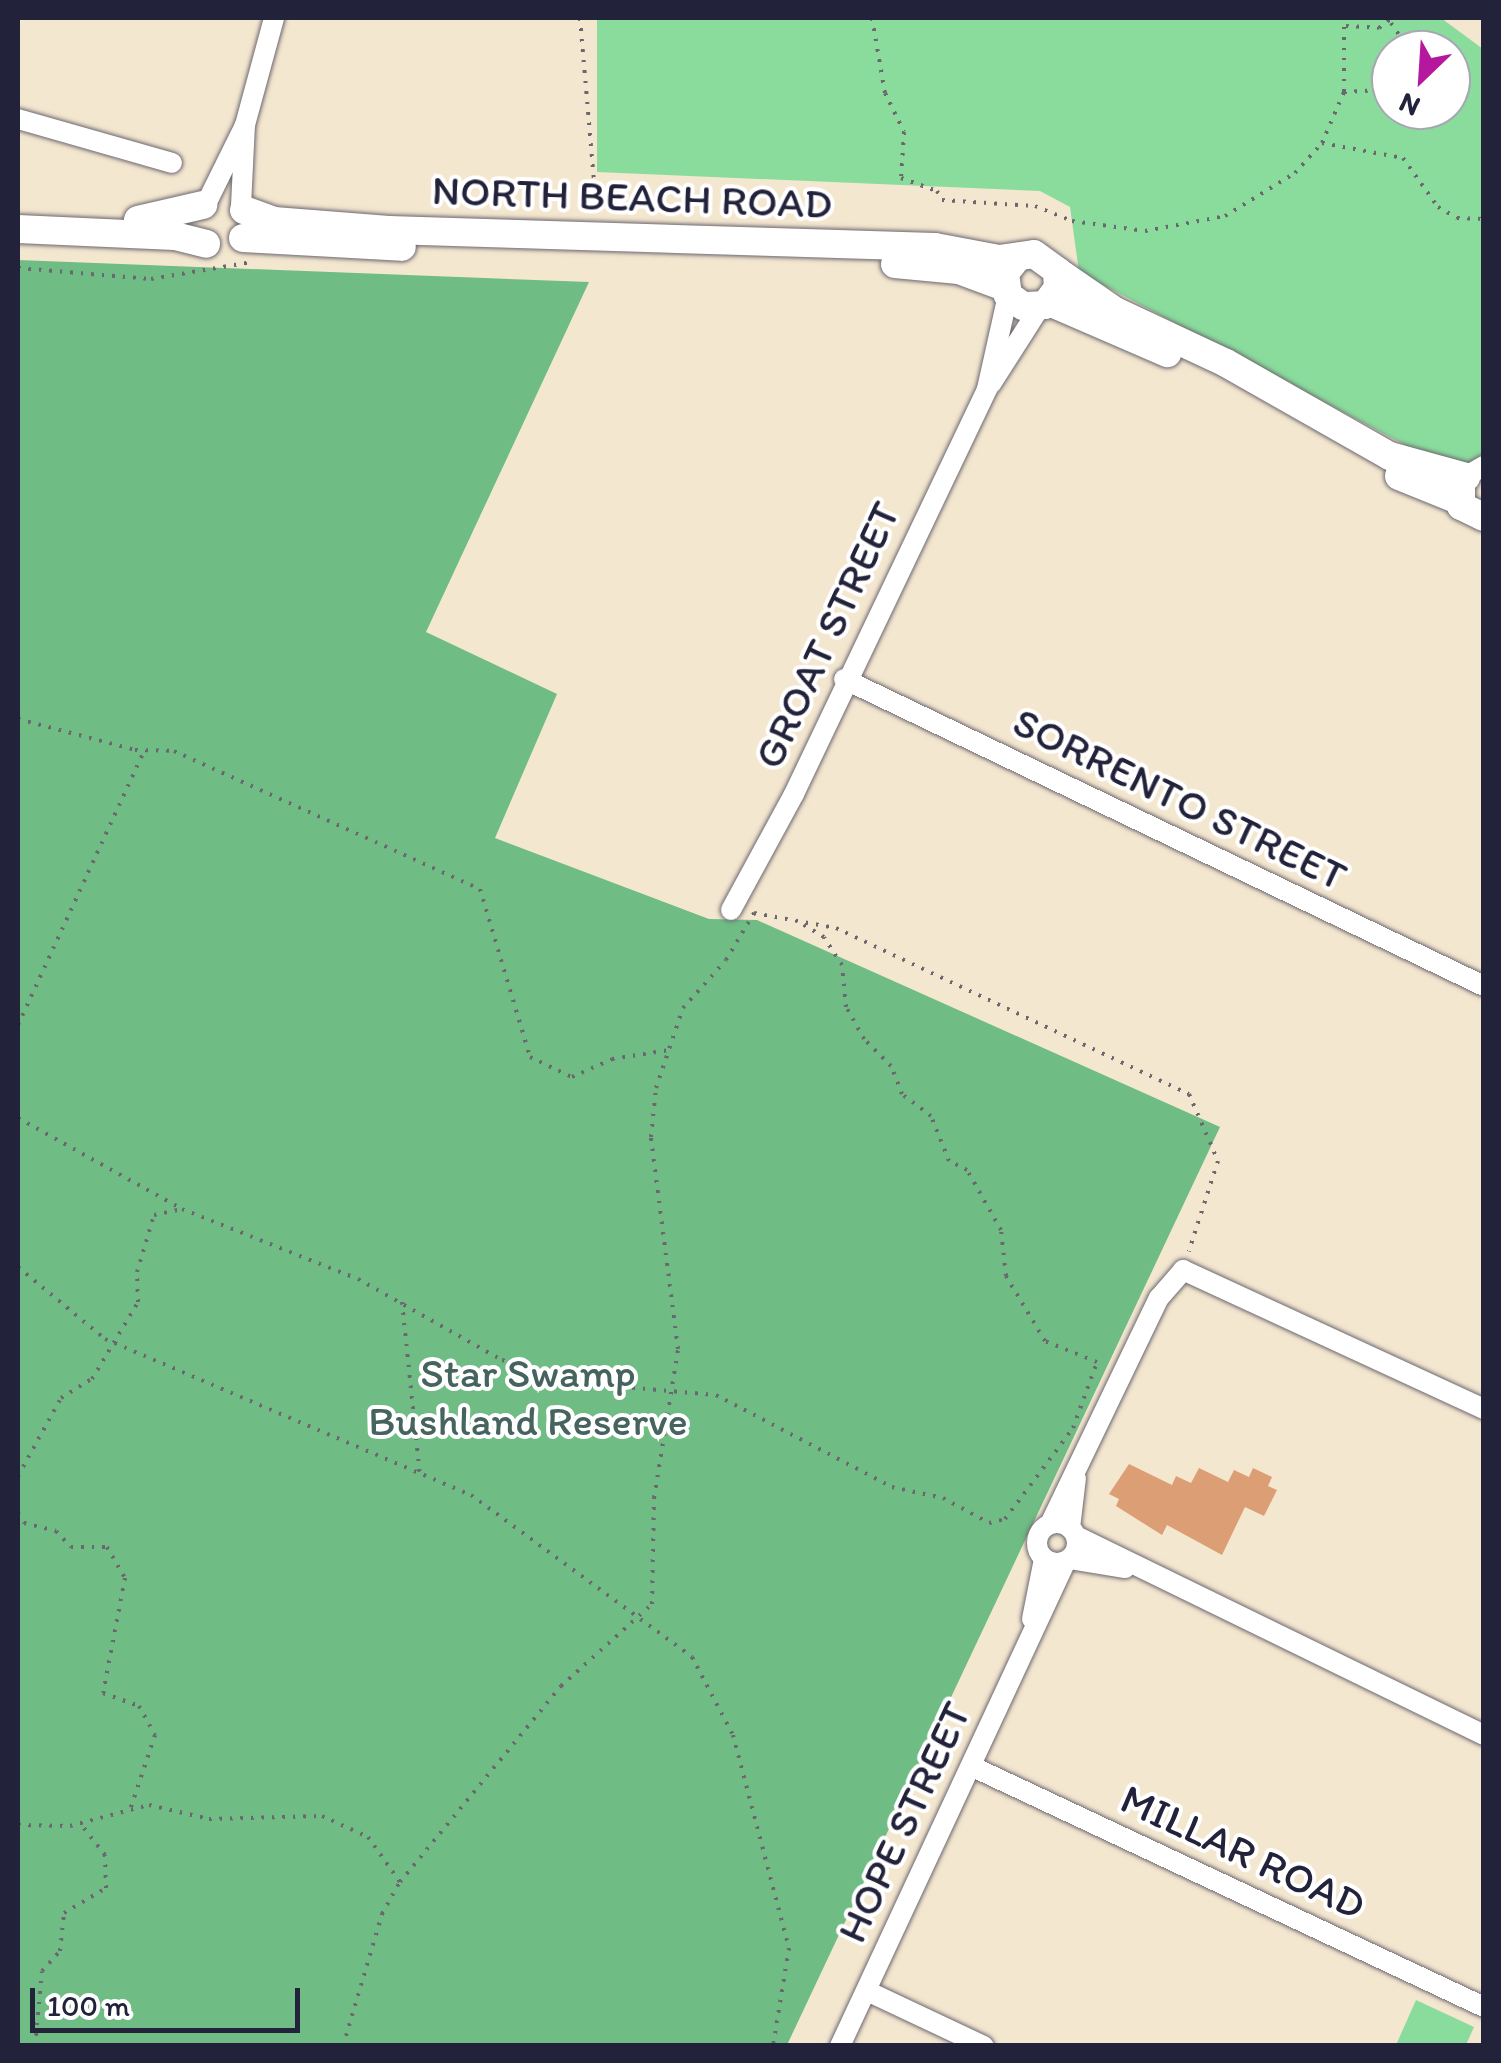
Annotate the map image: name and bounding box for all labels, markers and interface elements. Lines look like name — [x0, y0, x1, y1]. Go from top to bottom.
north arrow — [1371, 30, 1471, 130]
text: N — [1393, 86, 1425, 125]
street label: NORTH BEACH ROAD — [432, 165, 832, 229]
street label: GROAT STREET — [743, 494, 911, 776]
street label: SORRENTO STREET — [1005, 696, 1355, 902]
park label: Star Swamp Bushland Reserve — [369, 1348, 687, 1446]
street label: HOPE STREET — [826, 1694, 982, 1950]
street label: MILLAR ROAD — [1114, 1774, 1372, 1930]
scale bar — [35, 1968, 305, 2030]
text: 100 m — [47, 1987, 130, 2024]

